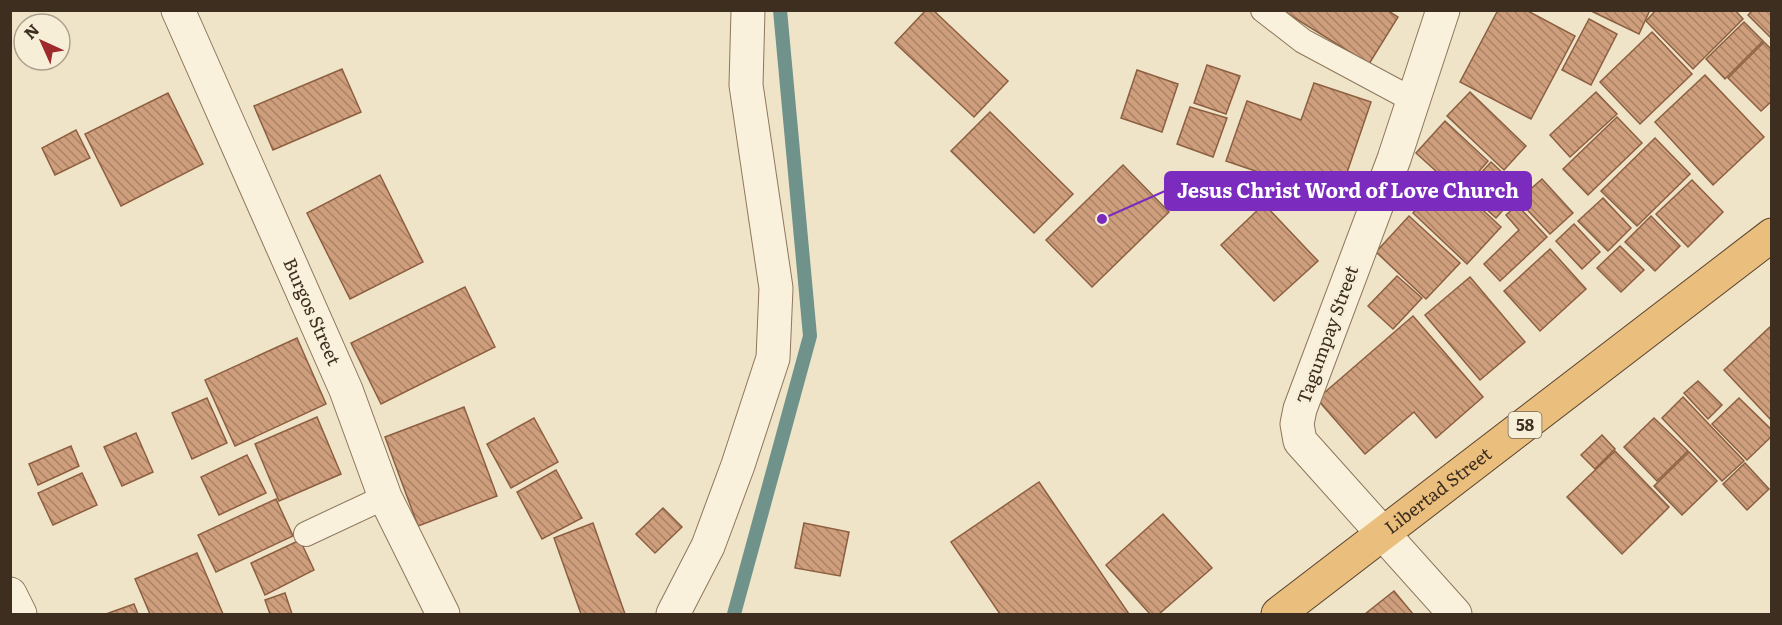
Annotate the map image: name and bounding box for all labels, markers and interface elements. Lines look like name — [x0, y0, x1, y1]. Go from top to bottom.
north arrow — [12, 12, 72, 72]
text: N — [17, 17, 44, 44]
callout: Jesus Christ Word of Love Church — [1165, 172, 1531, 210]
text: Jesus Christ Word of Love Church — [1177, 174, 1519, 204]
street label: Burgos Street — [277, 253, 349, 370]
street label: Tagumpay Street — [1289, 261, 1364, 408]
road number: 58 — [1508, 412, 1541, 438]
street label: Libertad Street — [1378, 440, 1497, 540]

